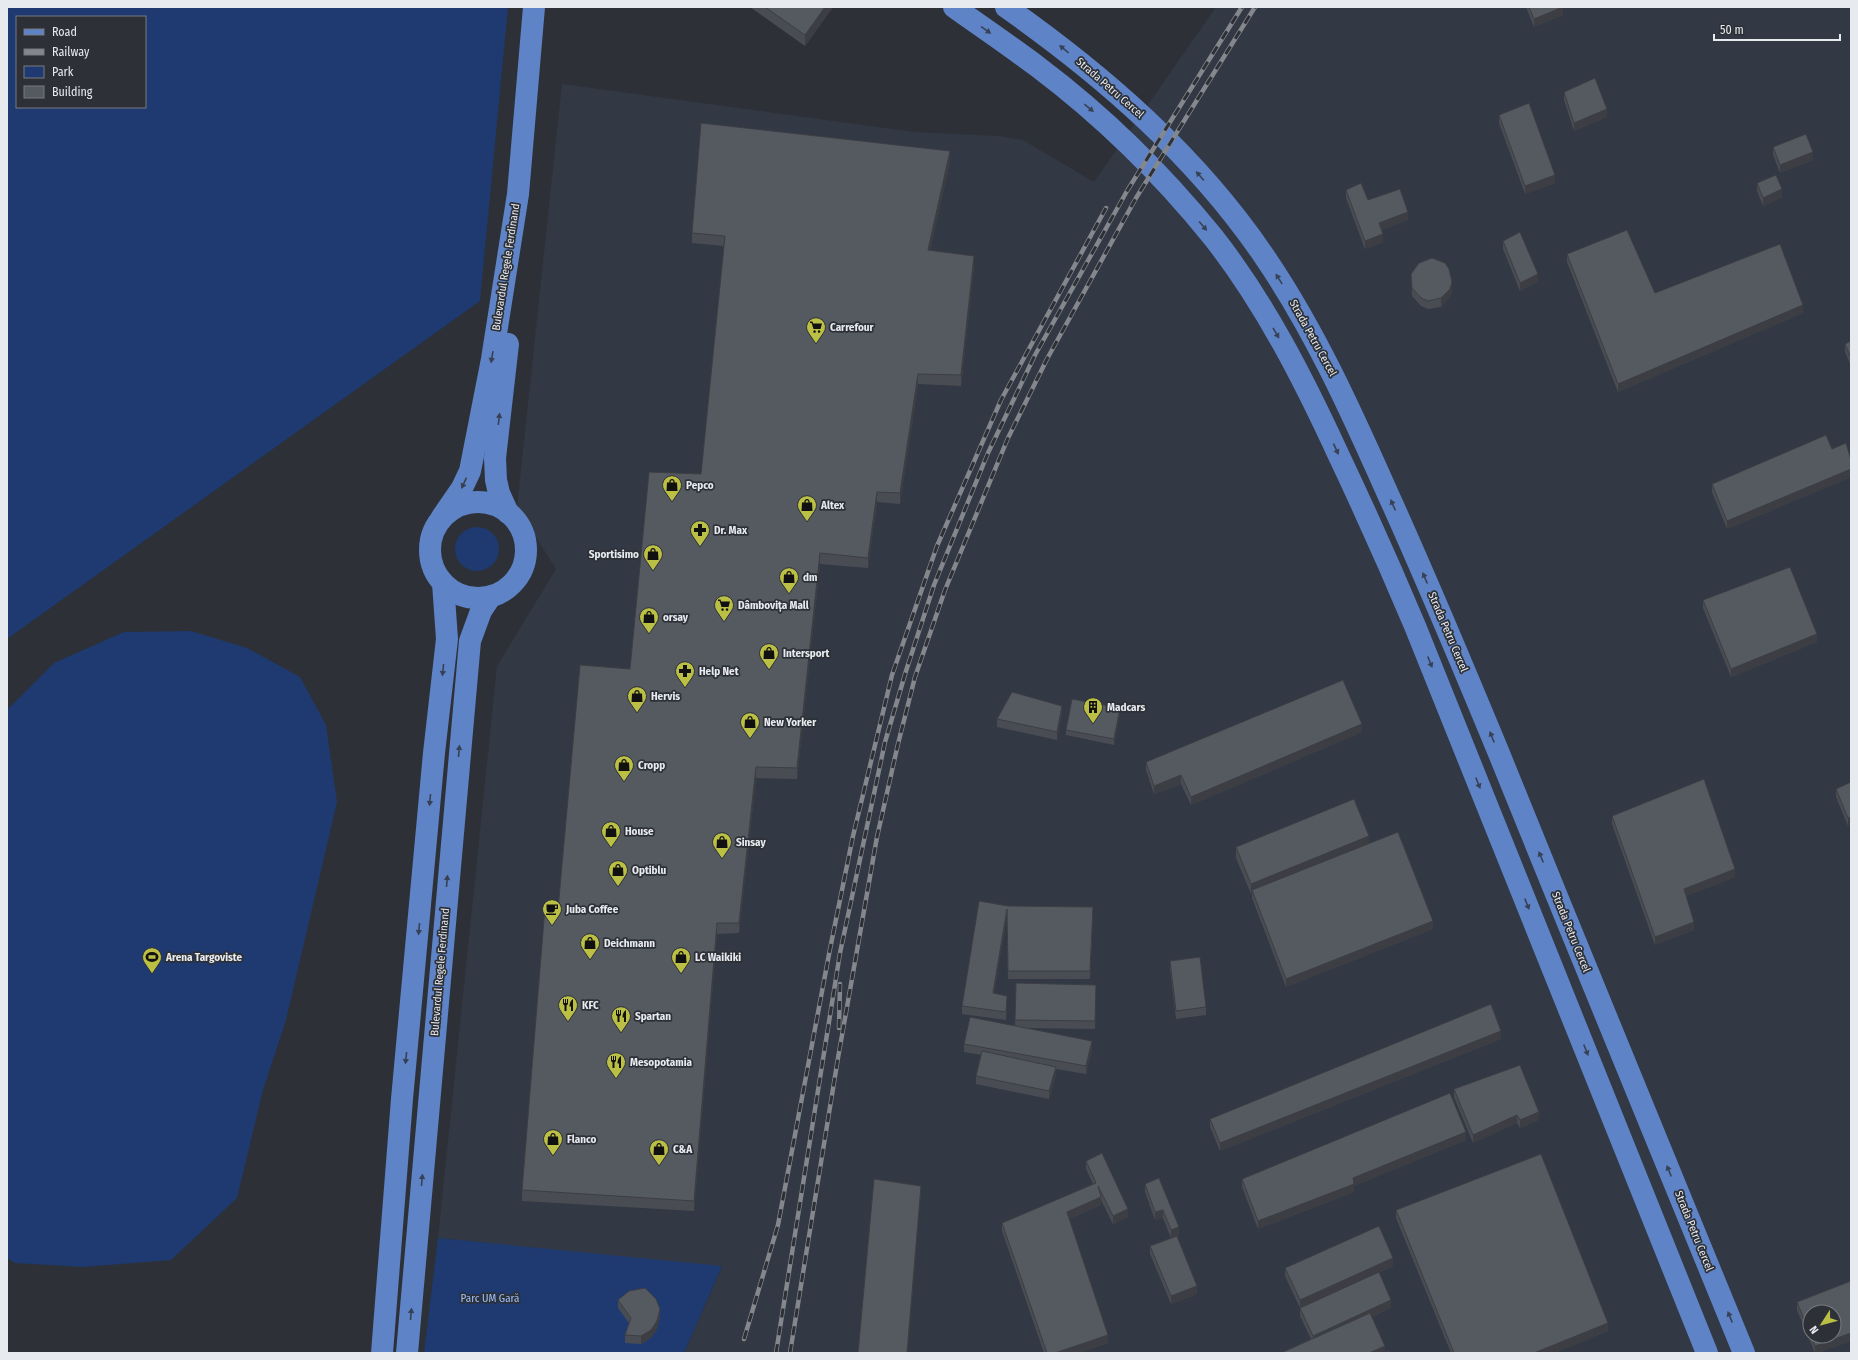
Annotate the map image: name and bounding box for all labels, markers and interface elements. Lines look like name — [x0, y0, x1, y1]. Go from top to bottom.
legend — [16, 16, 146, 108]
scale bar — [1714, 16, 1840, 42]
text: 50 m — [1720, 23, 1744, 37]
text: Road — [52, 25, 77, 39]
one-way arrow — [980, 26, 991, 34]
one-way arrow — [1059, 44, 1070, 53]
text: Railway — [52, 45, 90, 59]
street label: Strada Petru Cercel — [1073, 55, 1147, 121]
text: Park — [52, 65, 74, 79]
text: Building — [52, 85, 93, 99]
one-way arrow — [1083, 104, 1094, 113]
one-way arrow — [1195, 170, 1204, 181]
street label: Bulevardul Regele Ferdinand — [490, 203, 522, 331]
one-way arrow — [1199, 220, 1208, 231]
one-way arrow — [1275, 273, 1282, 285]
street label: Strada Petru Cercel — [1287, 297, 1339, 379]
supermarket icon: Carrefour — [805, 316, 827, 344]
place label: Carrefour — [830, 321, 875, 334]
one-way arrow — [1273, 327, 1279, 339]
one-way arrow — [489, 351, 495, 363]
one-way arrow — [496, 413, 502, 425]
one-way arrow — [1333, 443, 1339, 455]
shop icon: Pepco — [661, 474, 683, 502]
one-way arrow — [461, 478, 467, 489]
place label: Pepco — [686, 479, 714, 492]
shop icon: Altex — [796, 494, 818, 522]
place label: Altex — [820, 499, 845, 512]
one-way arrow — [1390, 499, 1396, 510]
pharmacy icon: Dr. Max — [689, 519, 711, 547]
place label: Dr. Max — [714, 524, 748, 537]
shop icon: Sportisimo — [642, 543, 664, 571]
place label: Sportisimo — [589, 548, 639, 561]
shop icon: dm — [778, 566, 800, 594]
place label: dm — [803, 571, 817, 584]
one-way arrow — [1422, 572, 1428, 584]
street label: Strada Petru Cercel — [1425, 590, 1471, 674]
supermarket icon: Dâmbovița Mall — [713, 594, 735, 622]
place label: Dâmbovița Mall — [738, 599, 810, 612]
shop icon: orsay — [638, 606, 660, 634]
place label: orsay — [663, 611, 689, 624]
shop icon: Intersport — [758, 642, 780, 670]
place label: Intersport — [783, 647, 830, 660]
one-way arrow — [1427, 657, 1433, 669]
pharmacy icon: Help Net — [674, 660, 696, 688]
one-way arrow — [440, 664, 446, 676]
place label: Help Net — [699, 665, 739, 678]
shop icon: Hervis — [626, 685, 648, 713]
place label: Hervis — [651, 690, 680, 703]
building icon: Madcars — [1082, 696, 1104, 724]
place label: Madcars — [1107, 701, 1145, 714]
shop icon: New Yorker — [739, 711, 761, 739]
place label: New Yorker — [764, 716, 817, 729]
one-way arrow — [1488, 730, 1494, 742]
one-way arrow — [456, 745, 462, 757]
shop icon: Cropp — [613, 754, 635, 782]
place label: Cropp — [638, 759, 665, 772]
one-way arrow — [1475, 778, 1481, 789]
one-way arrow — [427, 794, 434, 806]
shop icon: House — [600, 820, 622, 848]
place label: House — [625, 825, 654, 838]
shop icon: Sinsay — [711, 831, 733, 859]
place label: Sinsay — [736, 836, 766, 849]
one-way arrow — [1537, 851, 1543, 863]
shop icon: Optiblu — [607, 859, 629, 887]
place label: Optiblu — [632, 864, 667, 877]
one-way arrow — [444, 875, 451, 887]
street label: Strada Petru Cercel — [1549, 890, 1593, 974]
cafe icon: Juba Coffee — [541, 898, 563, 926]
one-way arrow — [1524, 898, 1530, 910]
place label: Juba Coffee — [565, 903, 619, 916]
street label: Bulevardul Regele Ferdinand — [428, 908, 452, 1036]
one-way arrow — [415, 923, 422, 935]
shop icon: Deichmann — [579, 932, 601, 960]
place label: Deichmann — [604, 937, 655, 950]
sports icon: Arena Targoviste — [141, 946, 163, 974]
shop icon: LC Waikiki — [670, 946, 692, 974]
place label: Arena Targoviste — [165, 951, 243, 964]
place label: LC Waikiki — [695, 951, 741, 964]
restaurant icon: KFC — [557, 994, 579, 1022]
place label: KFC — [582, 999, 599, 1012]
restaurant icon: Spartan — [610, 1005, 632, 1033]
place label: Spartan — [635, 1010, 671, 1023]
one-way arrow — [1583, 1044, 1589, 1055]
restaurant icon: Mesopotamia — [605, 1051, 627, 1079]
one-way arrow — [403, 1052, 410, 1065]
place label: Mesopotamia — [630, 1056, 693, 1069]
shop icon: Flanco — [542, 1128, 564, 1156]
place label: Flanco — [567, 1133, 596, 1146]
shop icon: C&A — [648, 1138, 670, 1166]
place label: C&A — [673, 1143, 693, 1156]
one-way arrow — [1666, 1164, 1672, 1176]
one-way arrow — [419, 1174, 426, 1186]
street label: Strada Petru Cercel — [1672, 1189, 1716, 1273]
park label: Parc UM Gară — [461, 1292, 519, 1305]
north arrow — [1802, 1304, 1842, 1344]
one-way arrow — [407, 1308, 414, 1320]
one-way arrow — [1726, 1310, 1732, 1322]
text: N — [1807, 1323, 1822, 1336]

